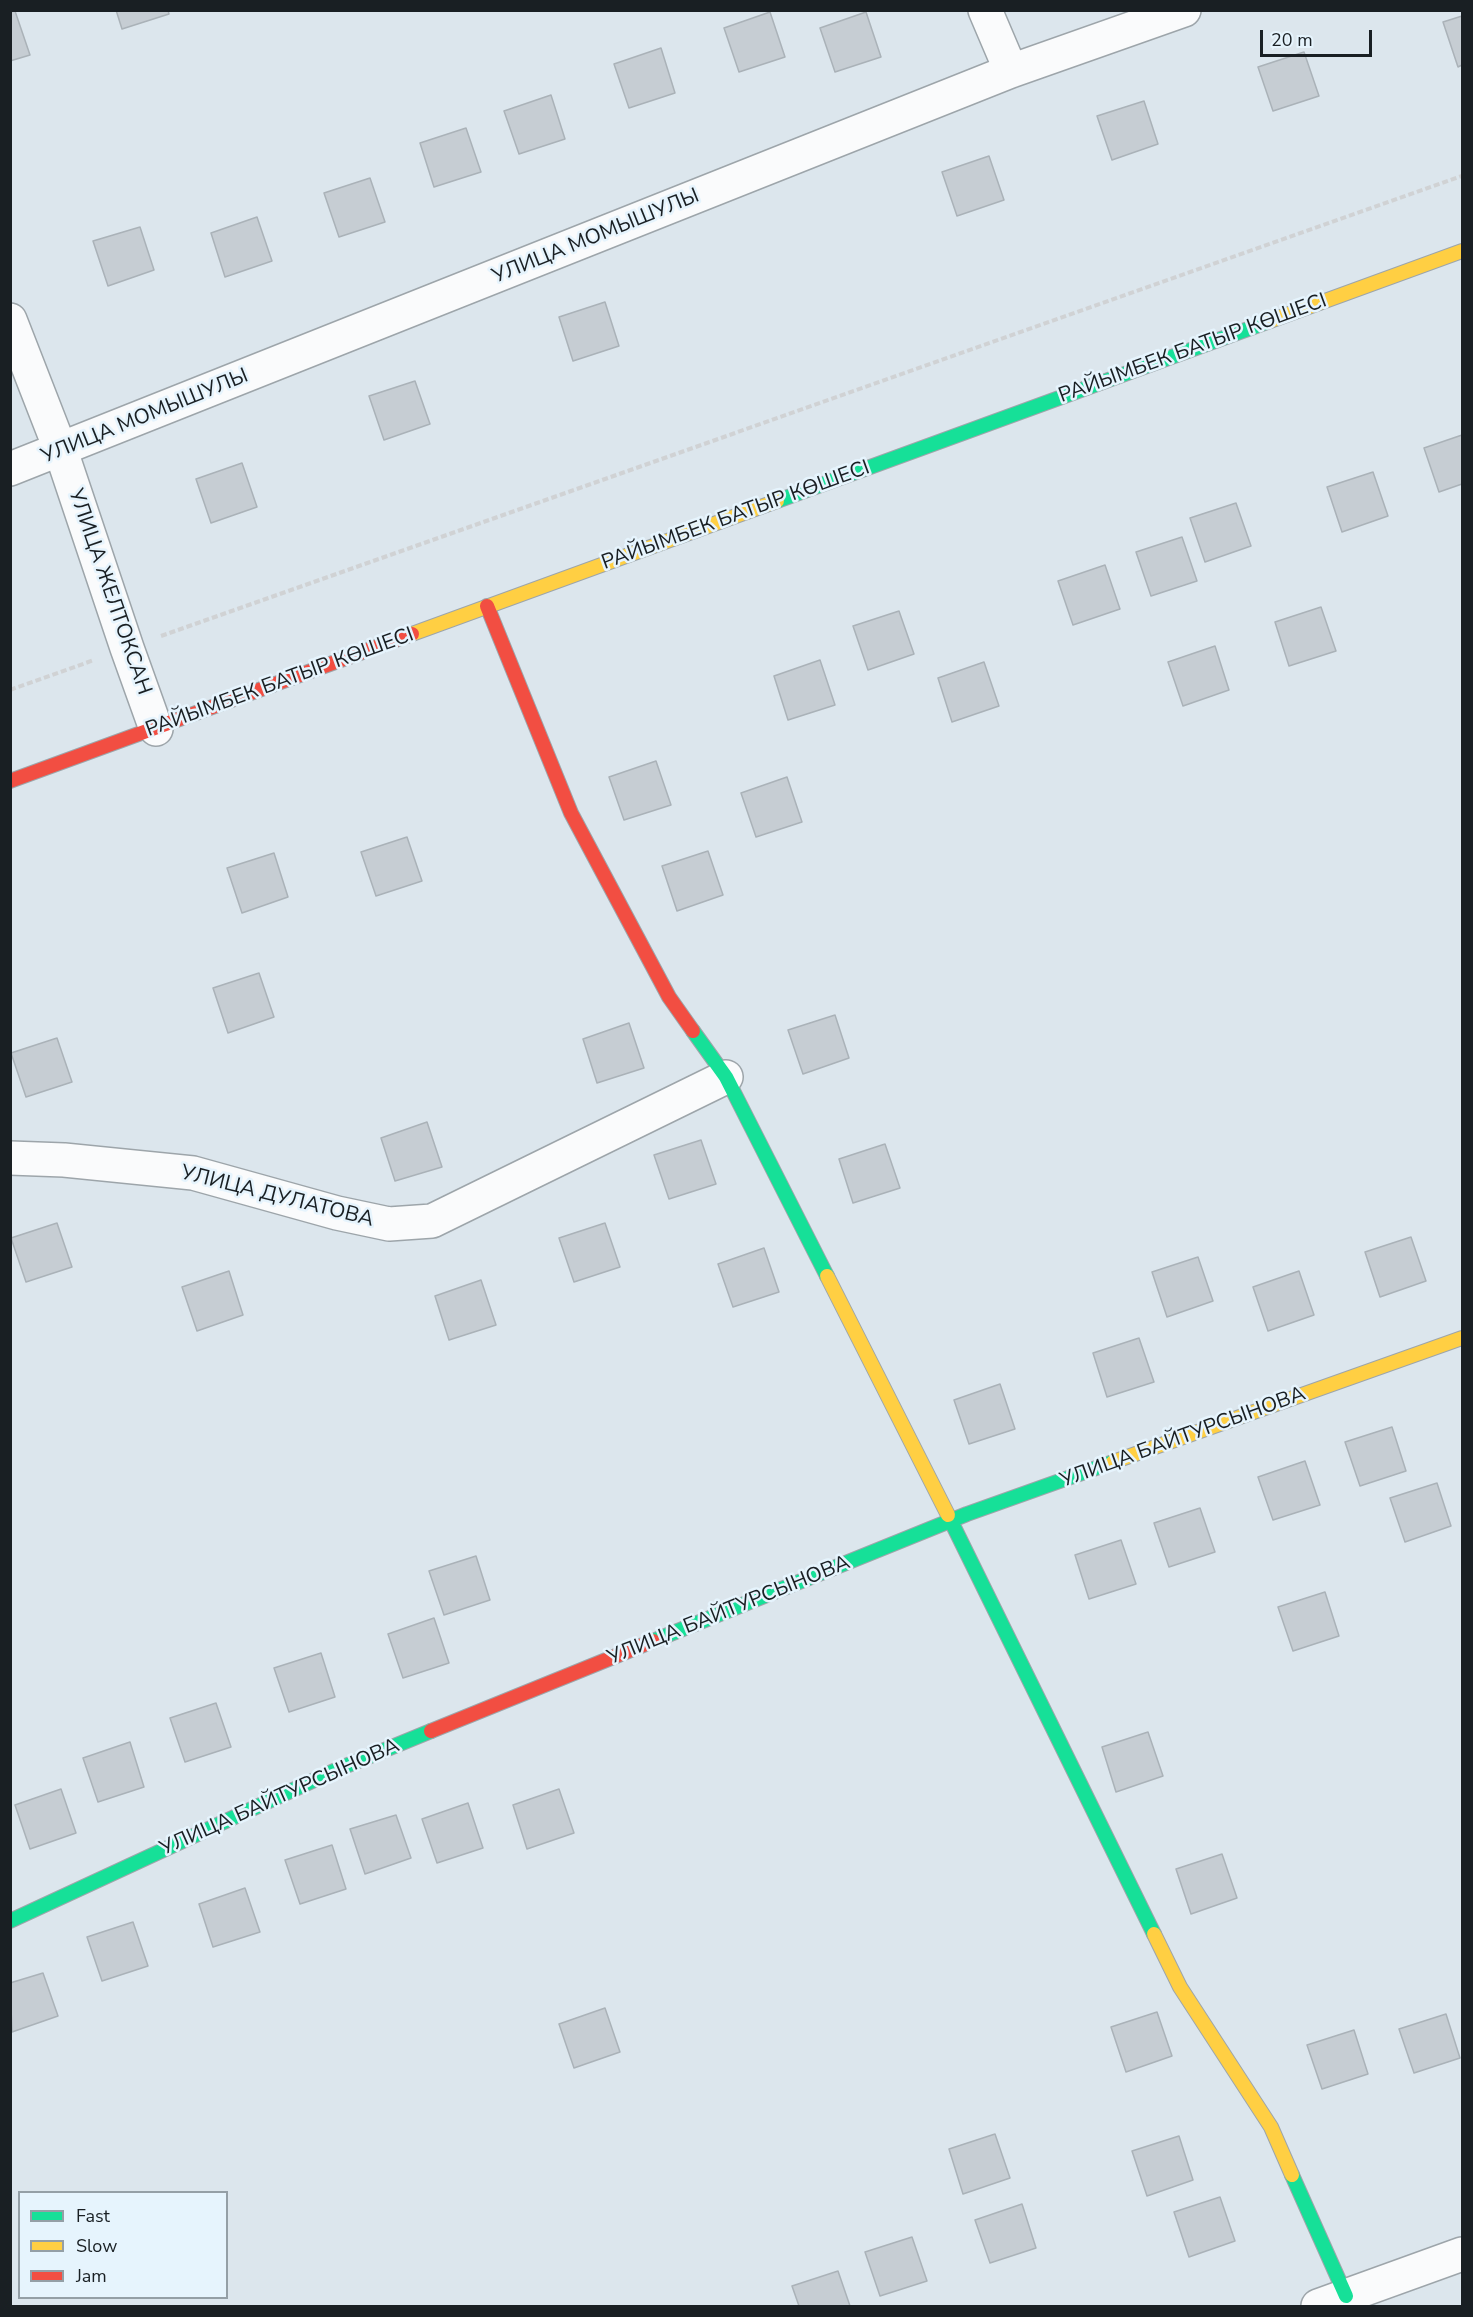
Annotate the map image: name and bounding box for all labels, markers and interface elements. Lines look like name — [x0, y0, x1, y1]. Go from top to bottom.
scale bar — [1263, 18, 1376, 56]
text: 20 m — [1271, 28, 1313, 52]
street label: УЛИЦА МОМЫШУЛЫ — [489, 184, 703, 290]
street label: РАЙЫМБЕК БАТЫР КӨШЕСІ — [1056, 289, 1330, 409]
street label: УЛИЦА МОМЫШУЛЫ — [38, 364, 252, 470]
street label: РАЙЫМБЕК БАТЫР КӨШЕСІ — [599, 456, 873, 576]
street label: УЛИЦА ЖЕЛТОКСАН — [62, 486, 156, 698]
street label: РАЙЫМБЕК БАТЫР КӨШЕСІ — [143, 623, 417, 743]
street label: УЛИЦА ДУЛАТОВА — [178, 1161, 376, 1233]
street label: УЛИЦА БАЙТУРСЫНОВА — [1057, 1382, 1309, 1494]
street label: УЛИЦА БАЙТУРСЫНОВА — [604, 1551, 854, 1671]
street label: УЛИЦА БАЙТУРСЫНОВА — [156, 1734, 404, 1862]
legend — [18, 2191, 228, 2299]
text: Fast — [76, 2204, 110, 2228]
text: Slow — [76, 2234, 117, 2258]
text: Jam — [76, 2264, 107, 2288]

